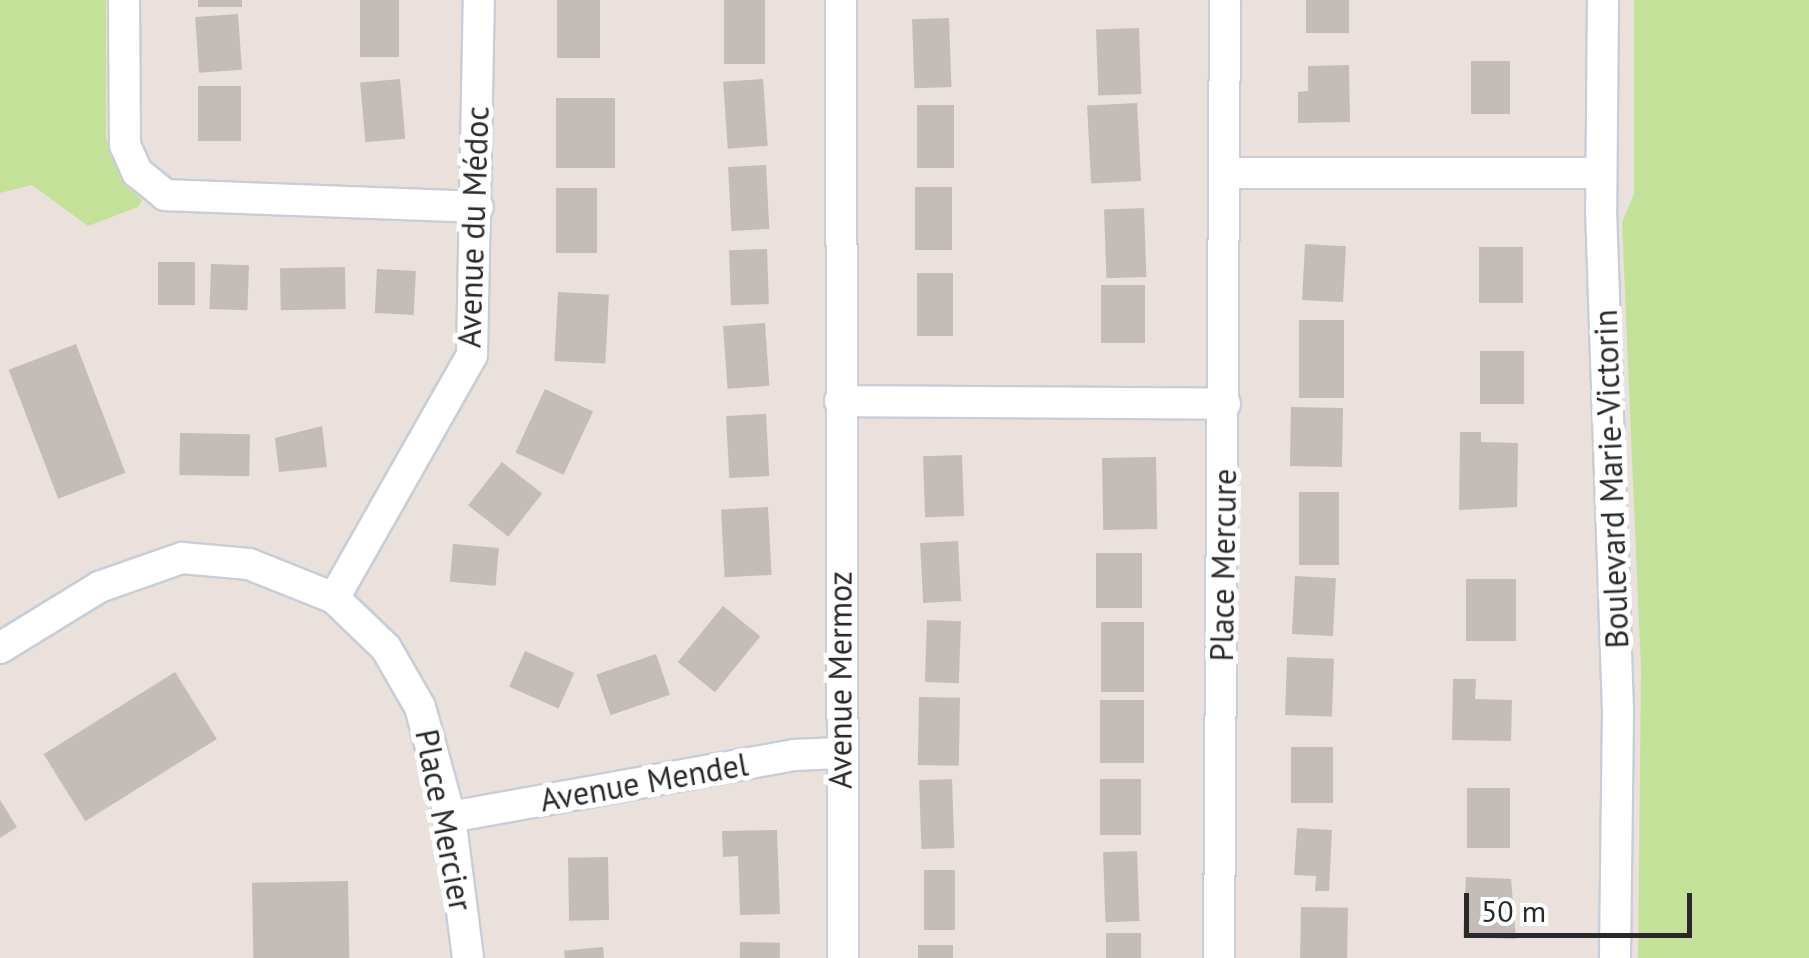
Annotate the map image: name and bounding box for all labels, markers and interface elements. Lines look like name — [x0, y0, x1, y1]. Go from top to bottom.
street label: Avenue du Médoc — [450, 105, 496, 349]
street label: Boulevard Marie-Victorin — [1586, 309, 1636, 649]
street label: Place Mercure — [1202, 468, 1244, 662]
street label: Avenue Mermoz — [821, 571, 859, 789]
street label: Place Mercier — [408, 726, 480, 914]
street label: Avenue Mendel — [537, 745, 751, 819]
scale bar — [1469, 873, 1696, 935]
text: 50 m — [1481, 891, 1546, 930]

